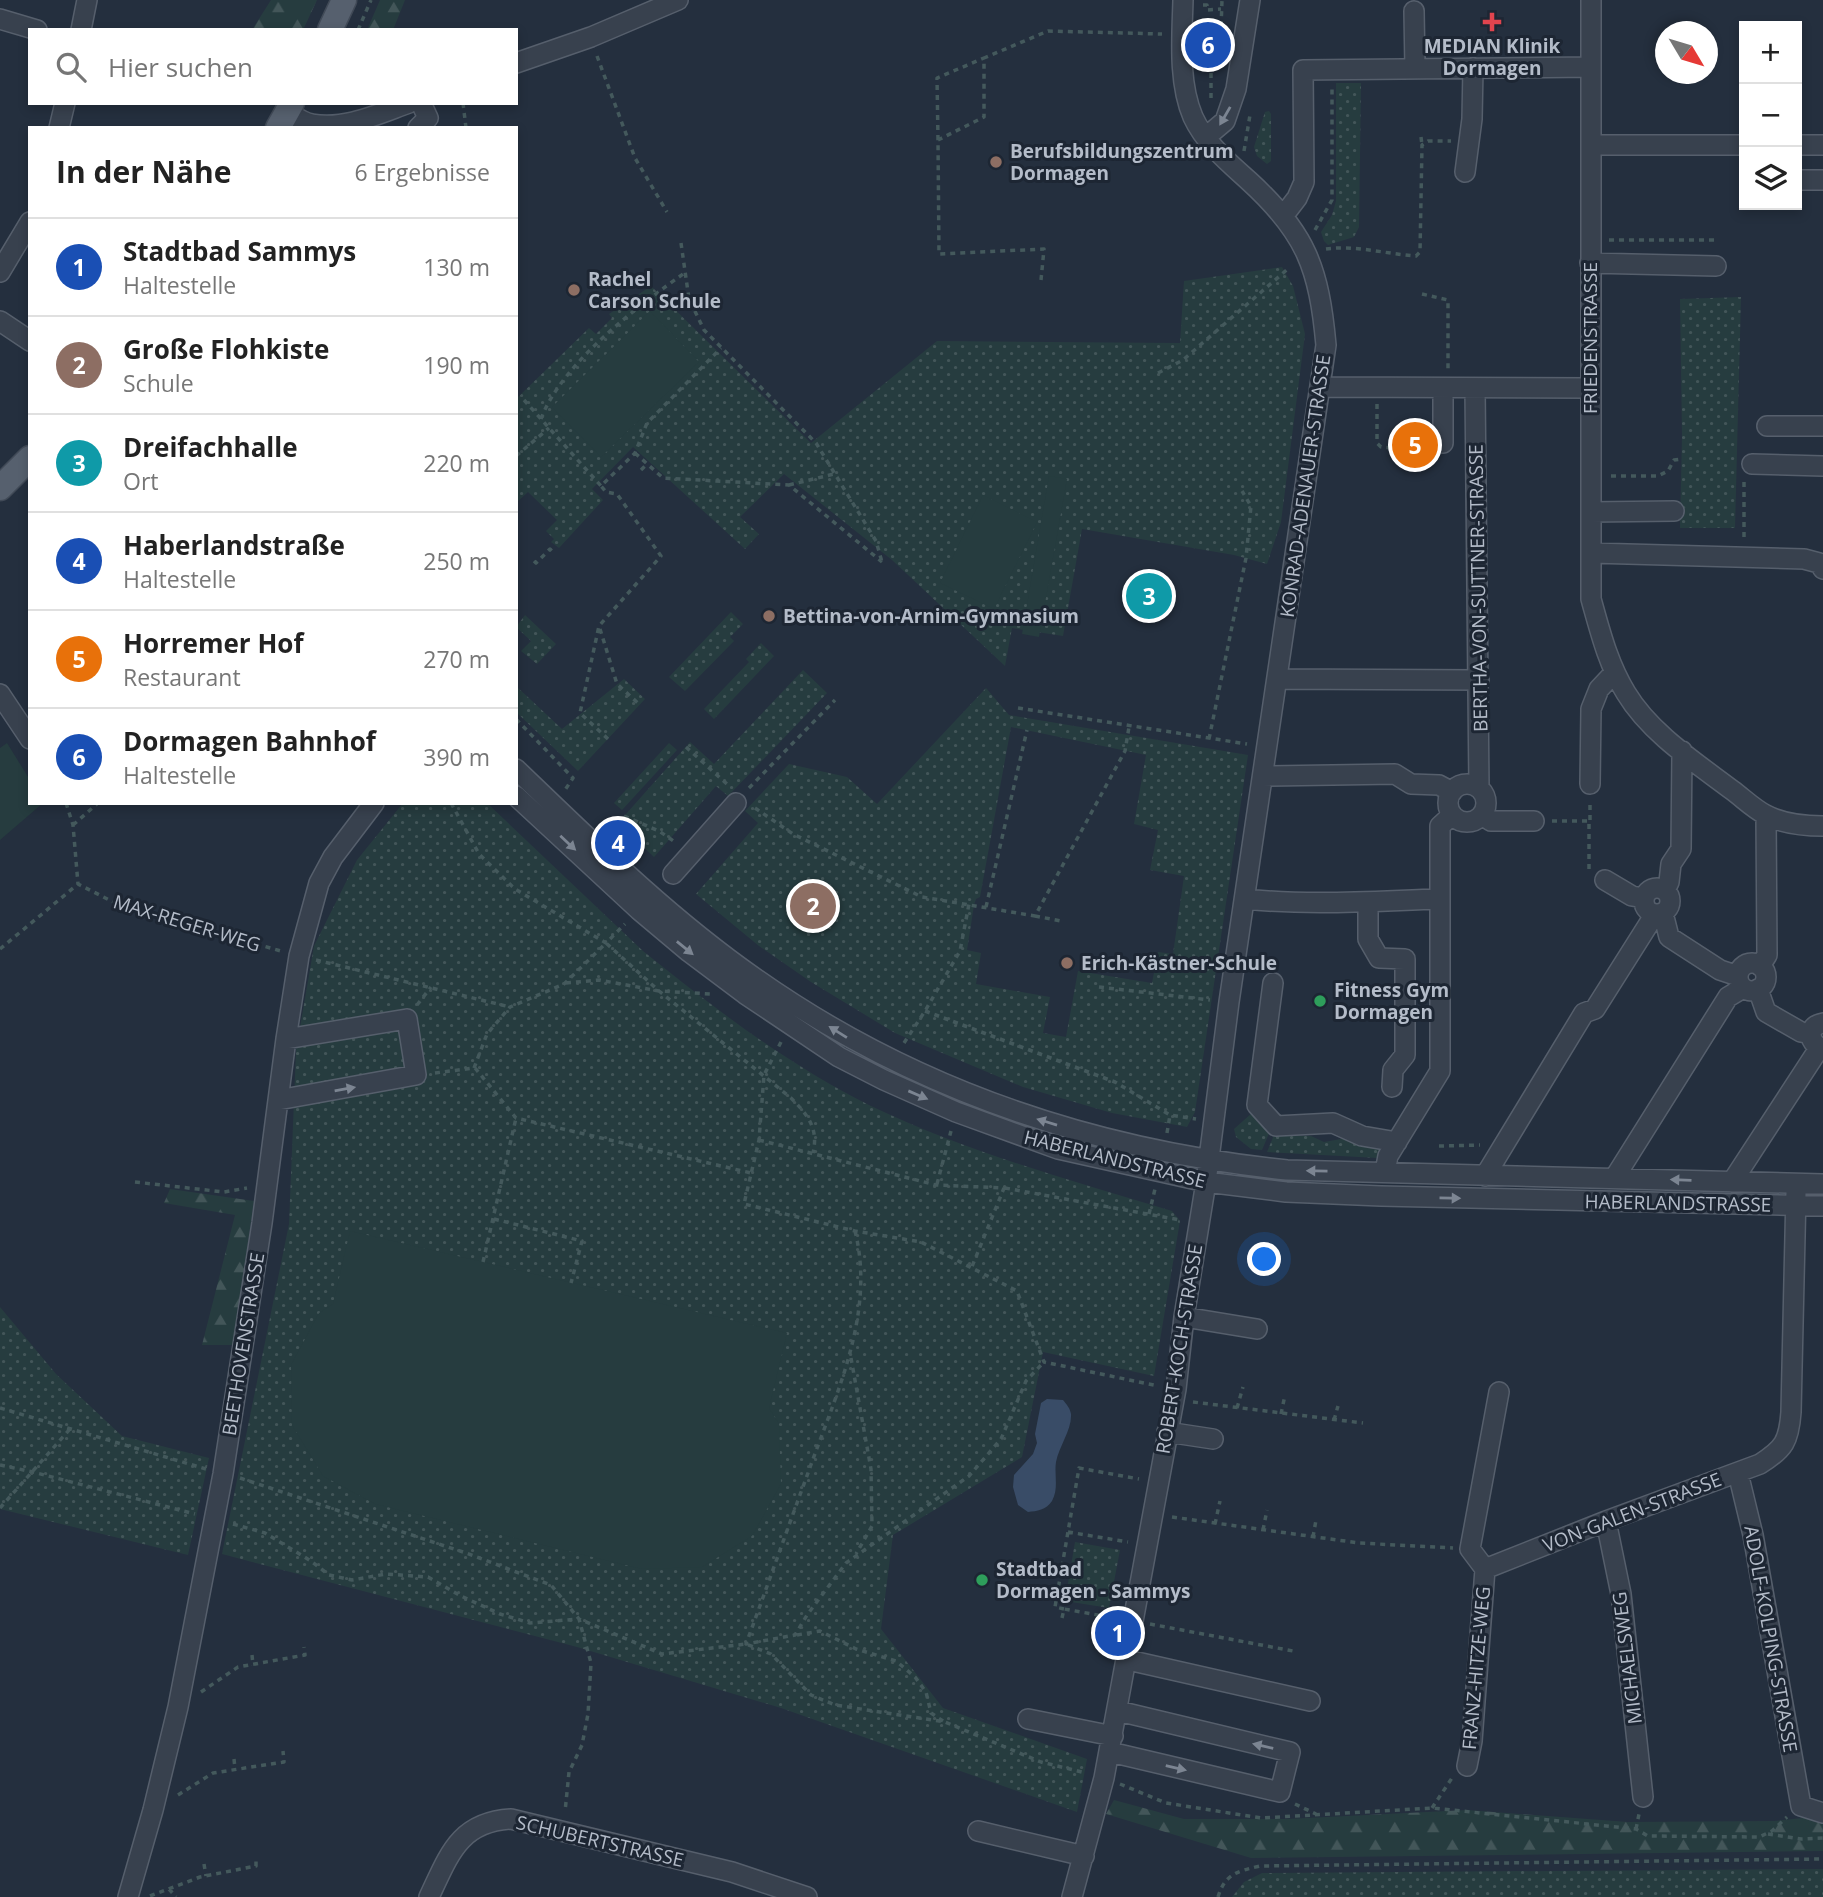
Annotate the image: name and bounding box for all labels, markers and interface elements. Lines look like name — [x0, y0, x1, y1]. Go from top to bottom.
marker: MEDIAN Klinik Dormagen — [1482, 12, 1502, 32]
pin: 6 — [1185, 19, 1231, 71]
north arrow — [1655, 21, 1718, 84]
map controls — [1739, 21, 1802, 210]
button: + — [1739, 21, 1802, 84]
search box — [28, 28, 518, 105]
place label: MEDIAN Klinik Dormagen — [1424, 33, 1561, 81]
icon: search — [52, 48, 90, 86]
text: Hier suchen — [108, 49, 253, 85]
button: − — [1739, 84, 1802, 147]
one-way arrow — [1219, 106, 1232, 126]
place label: Berufsbildungszentrum Dormagen — [1010, 138, 1234, 186]
button: layers — [1739, 147, 1802, 210]
text: In der Nähe — [56, 151, 232, 192]
marker: Berufsbildungszentrum Dormagen — [988, 154, 1004, 170]
text: 6 Ergebnisse — [354, 156, 490, 188]
text: Stadtbad Sammys — [123, 233, 356, 269]
text: 1 — [72, 251, 86, 283]
text: 130 m — [423, 251, 490, 283]
street label: FRIEDENSTRASSE — [1577, 262, 1603, 414]
place label: Rachel Carson Schule — [588, 266, 721, 314]
text: Haltestelle — [123, 269, 236, 301]
marker: Rachel Carson Schule — [566, 282, 582, 298]
text: Große Flohkiste — [123, 331, 329, 367]
text: 2 — [72, 349, 86, 381]
text: 190 m — [423, 349, 490, 381]
street label: KONRAD-ADENAUER-STRASSE — [1274, 353, 1336, 619]
text: Schule — [123, 367, 194, 399]
pin: 5 — [1392, 419, 1438, 471]
text: Dreifachhalle — [123, 429, 298, 465]
street label: BERTHA-VON-SUTTNER-STRASSE — [1462, 444, 1494, 732]
text: 3 — [72, 447, 86, 479]
text: 220 m — [423, 447, 490, 479]
text: Ort — [123, 465, 159, 497]
text: Haberlandstraße — [123, 527, 345, 563]
text: 4 — [72, 545, 86, 577]
text: 250 m — [423, 545, 490, 577]
text: Haltestelle — [123, 563, 236, 595]
pin: 3 — [1126, 570, 1172, 622]
place label: Bettina-von-Arnim-Gymnasium — [783, 603, 1079, 629]
marker: Bettina-von-Arnim-Gymnasium — [761, 608, 777, 624]
text: Horremer Hof — [123, 625, 303, 661]
text: 5 — [72, 643, 86, 675]
text: 270 m — [423, 643, 490, 675]
text: Restaurant — [123, 661, 241, 693]
text: Dormagen Bahnhof — [123, 723, 376, 759]
text: 6 — [72, 741, 86, 773]
text: 390 m — [423, 741, 490, 773]
text: Haltestelle — [123, 759, 236, 791]
pin: 4 — [595, 817, 641, 869]
one-way arrow — [559, 835, 576, 851]
pin: 2 — [790, 880, 836, 932]
street label: MAX-REGER-WEG — [110, 888, 264, 958]
one-way arrow — [676, 940, 693, 955]
place label: Erich-Kästner-Schule — [1081, 950, 1277, 976]
marker: Erich-Kästner-Schule — [1059, 955, 1075, 971]
place label: Fitness Gym Dormagen — [1334, 977, 1449, 1025]
marker: Fitness Gym Dormagen — [1312, 993, 1328, 1009]
one-way arrow — [829, 1025, 848, 1038]
one-way arrow — [334, 1083, 356, 1094]
one-way arrow — [907, 1090, 928, 1101]
one-way arrow — [1036, 1116, 1057, 1127]
street label: HABERLANDSTRASSE — [1021, 1124, 1209, 1194]
one-way arrow — [1306, 1165, 1328, 1176]
one-way arrow — [1670, 1174, 1692, 1185]
street label: HABERLANDSTRASSE — [1584, 1188, 1772, 1218]
one-way arrow — [1439, 1192, 1461, 1203]
street label: ROBERT-KOCH-STRASSE — [1150, 1242, 1208, 1456]
your location — [1247, 1242, 1281, 1276]
street label: BEETHOVENSTRASSE — [216, 1251, 270, 1437]
street label: VON-GALEN-STRASSE — [1539, 1466, 1725, 1558]
street label: ADOLF-KOLPING-STRASSE — [1738, 1524, 1804, 1754]
place label: Stadtbad Dormagen - Sammys — [996, 1556, 1191, 1604]
marker: Stadtbad Dormagen - Sammys — [974, 1572, 990, 1588]
street label: FRANZ-HITZE-WEG — [1456, 1585, 1496, 1751]
street label: MICHAELSWEG — [1606, 1590, 1648, 1726]
pin: 1 — [1095, 1607, 1141, 1659]
one-way arrow — [1252, 1740, 1274, 1751]
one-way arrow — [1165, 1763, 1187, 1774]
street label: SCHUBERTSTRASSE — [514, 1809, 686, 1873]

